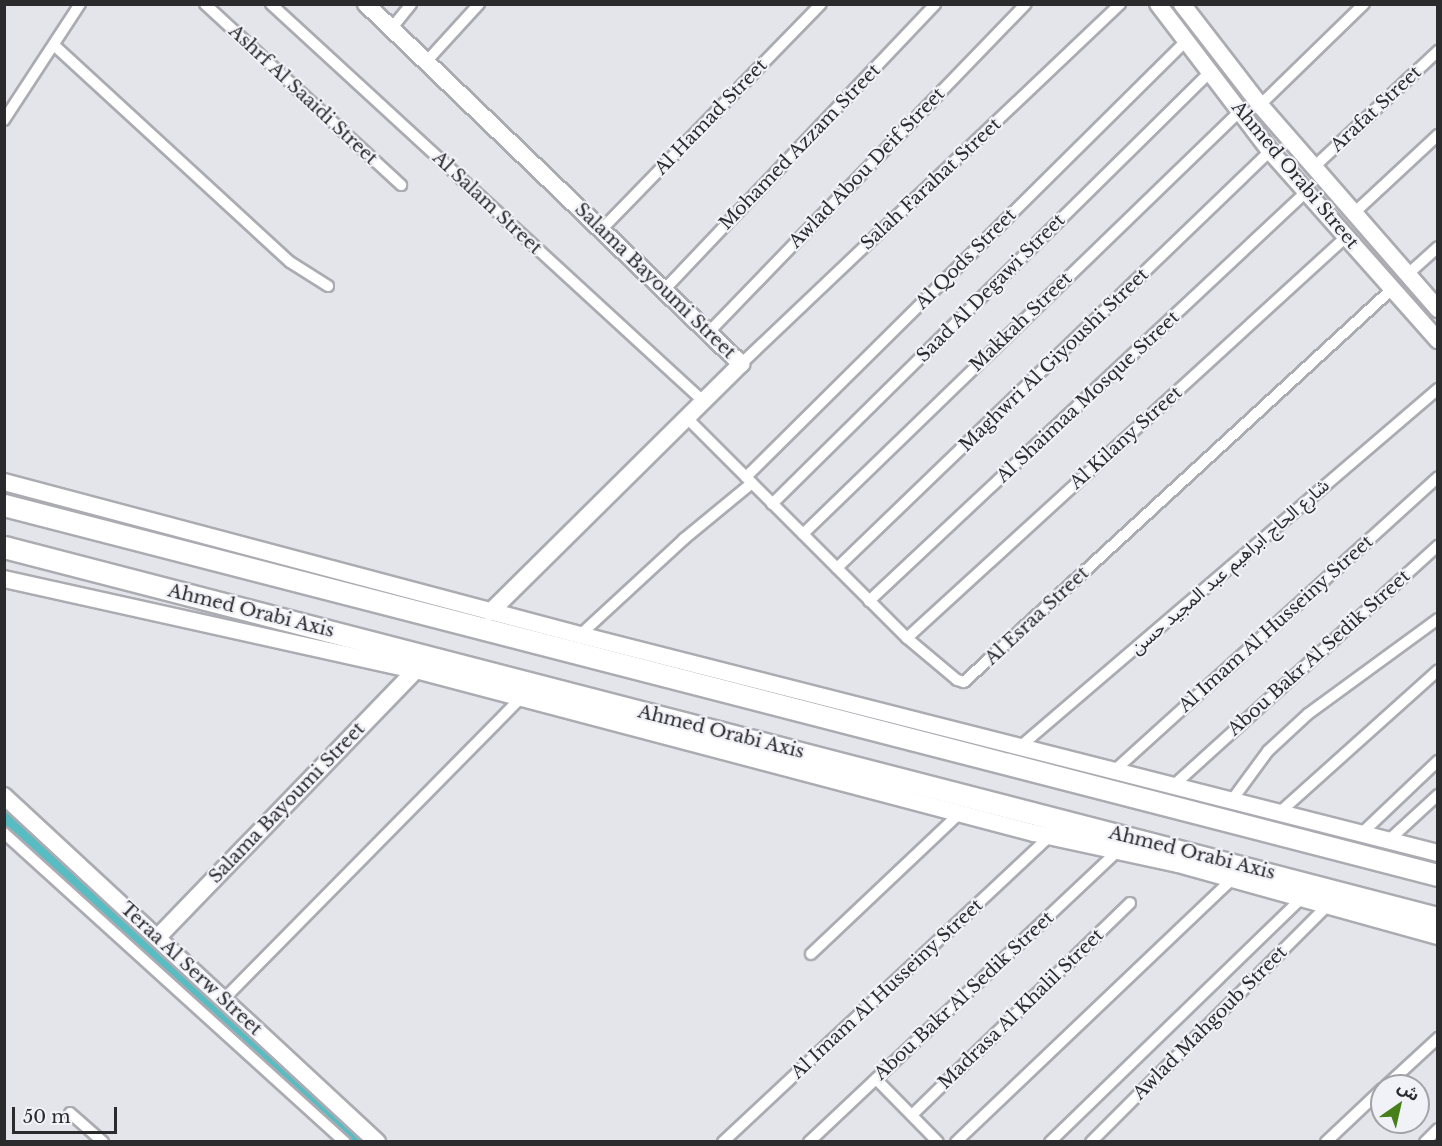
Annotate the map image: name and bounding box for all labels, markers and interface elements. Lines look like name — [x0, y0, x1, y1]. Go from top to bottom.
street label: Ashrf Al Saaidi Street — [224, 20, 382, 170]
street label: Al Hamad Street — [650, 55, 772, 179]
street label: Mohamed Azzam Street — [715, 59, 885, 235]
street label: Arafat Street — [1326, 62, 1426, 156]
street label: Awlad Abou Deif Street — [785, 83, 949, 253]
street label: Ahmed Orabi Street — [1227, 97, 1363, 253]
street label: Salah Farahat Street — [857, 114, 1005, 254]
street label: Al Salam Street — [428, 147, 546, 259]
street label: Salama Bayoumi Street — [570, 199, 740, 363]
street label: Al Qods Street — [911, 204, 1021, 314]
street label: Saad Al Degawi Street — [912, 209, 1070, 367]
street label: Maghwri Al Giyoushi Street — [955, 264, 1153, 456]
street label: Makkah Street — [966, 268, 1076, 376]
street label: Al Shaimaa Mosque Street — [992, 307, 1184, 487]
street label: Al Kilany Street — [1065, 382, 1187, 494]
street label: شارع الحاج ابراهيم عبد المجيد حسن — [1126, 475, 1334, 659]
street label: Al Imam Al Husseiny Street — [1174, 531, 1378, 717]
street label: Al Esraa Street — [981, 562, 1093, 670]
street label: Abou Bakr Al Sedik Street — [1223, 565, 1415, 741]
street label: Ahmed Orabi Axis — [165, 580, 337, 642]
street label: Ahmed Orabi Axis — [635, 701, 807, 763]
street label: Salama Bayoumi Street — [205, 718, 369, 888]
street label: Ahmed Orabi Axis — [1106, 822, 1278, 884]
street label: Al Imam Al Husseiny Street — [786, 894, 988, 1084]
street label: Teraa Al Serw Street — [115, 897, 267, 1041]
street label: Abou Bakr Al Sedik Street — [869, 907, 1059, 1085]
street label: Madrasa Al Khalil Street — [934, 924, 1108, 1094]
street label: Awlad Mahgoub Street — [1129, 942, 1291, 1104]
north arrow — [1370, 1074, 1430, 1134]
text: ش — [1394, 1076, 1424, 1105]
scale bar — [15, 1095, 120, 1133]
text: 50 m — [23, 1106, 71, 1128]

